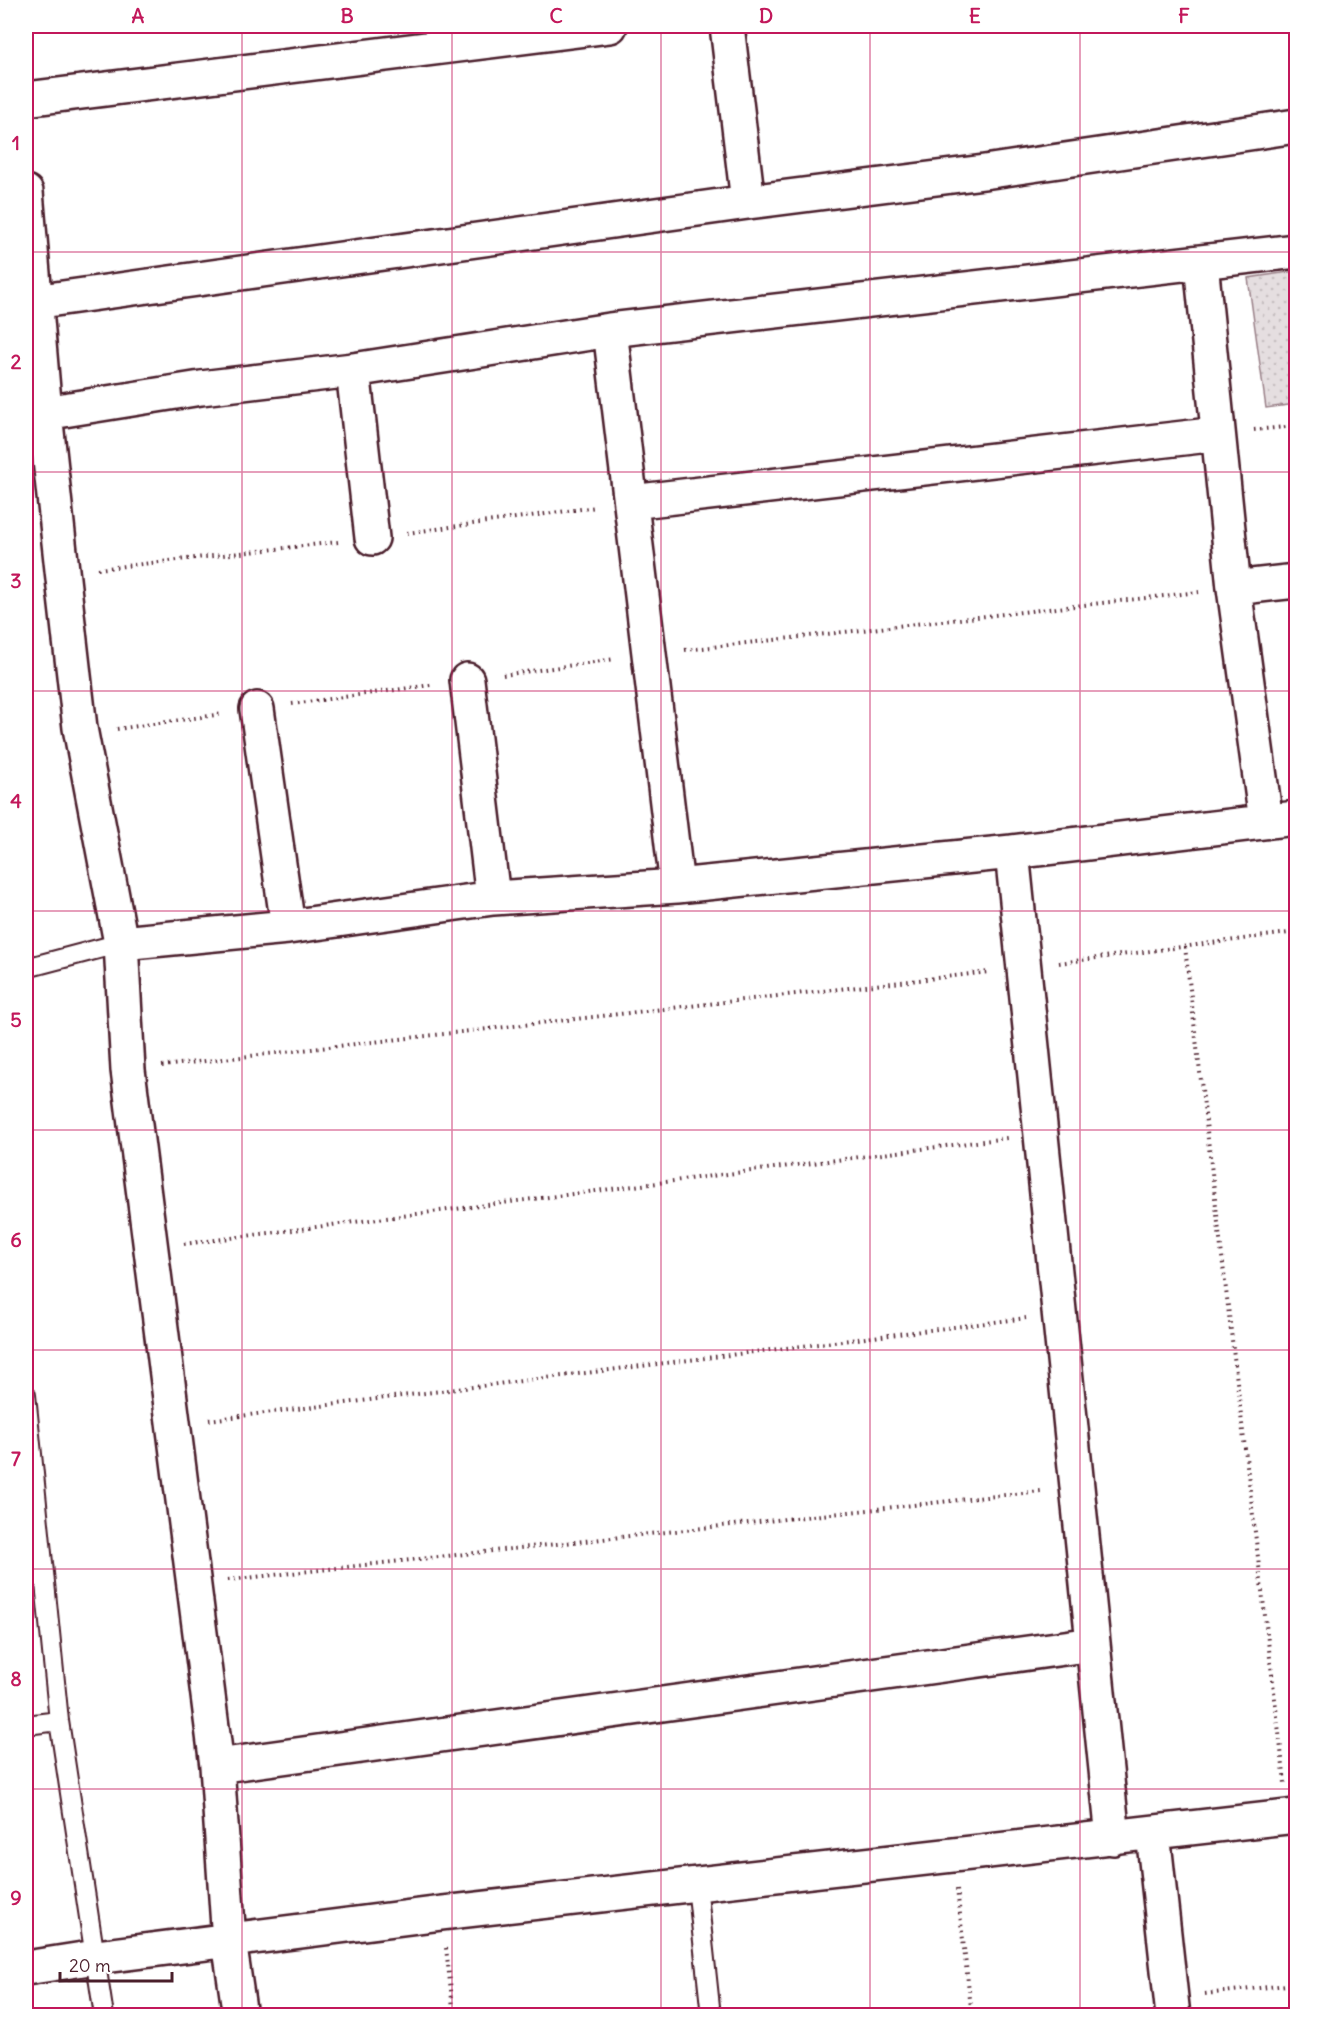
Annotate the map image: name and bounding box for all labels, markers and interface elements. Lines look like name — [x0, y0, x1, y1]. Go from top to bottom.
text: A — [132, 3, 145, 28]
text: B — [340, 3, 354, 28]
text: C — [549, 3, 563, 28]
text: D — [759, 3, 773, 28]
text: E — [969, 3, 981, 28]
text: F — [1178, 3, 1190, 28]
text: 1 — [12, 130, 20, 155]
text: 2 — [11, 349, 22, 374]
text: 3 — [10, 568, 22, 593]
text: 4 — [10, 788, 22, 813]
text: 5 — [10, 1007, 22, 1032]
text: 6 — [10, 1227, 22, 1252]
text: 7 — [11, 1446, 21, 1471]
text: 8 — [10, 1666, 22, 1691]
text: 9 — [10, 1885, 22, 1910]
scale bar — [60, 1945, 172, 1983]
text: 20 m — [69, 1954, 111, 1977]

